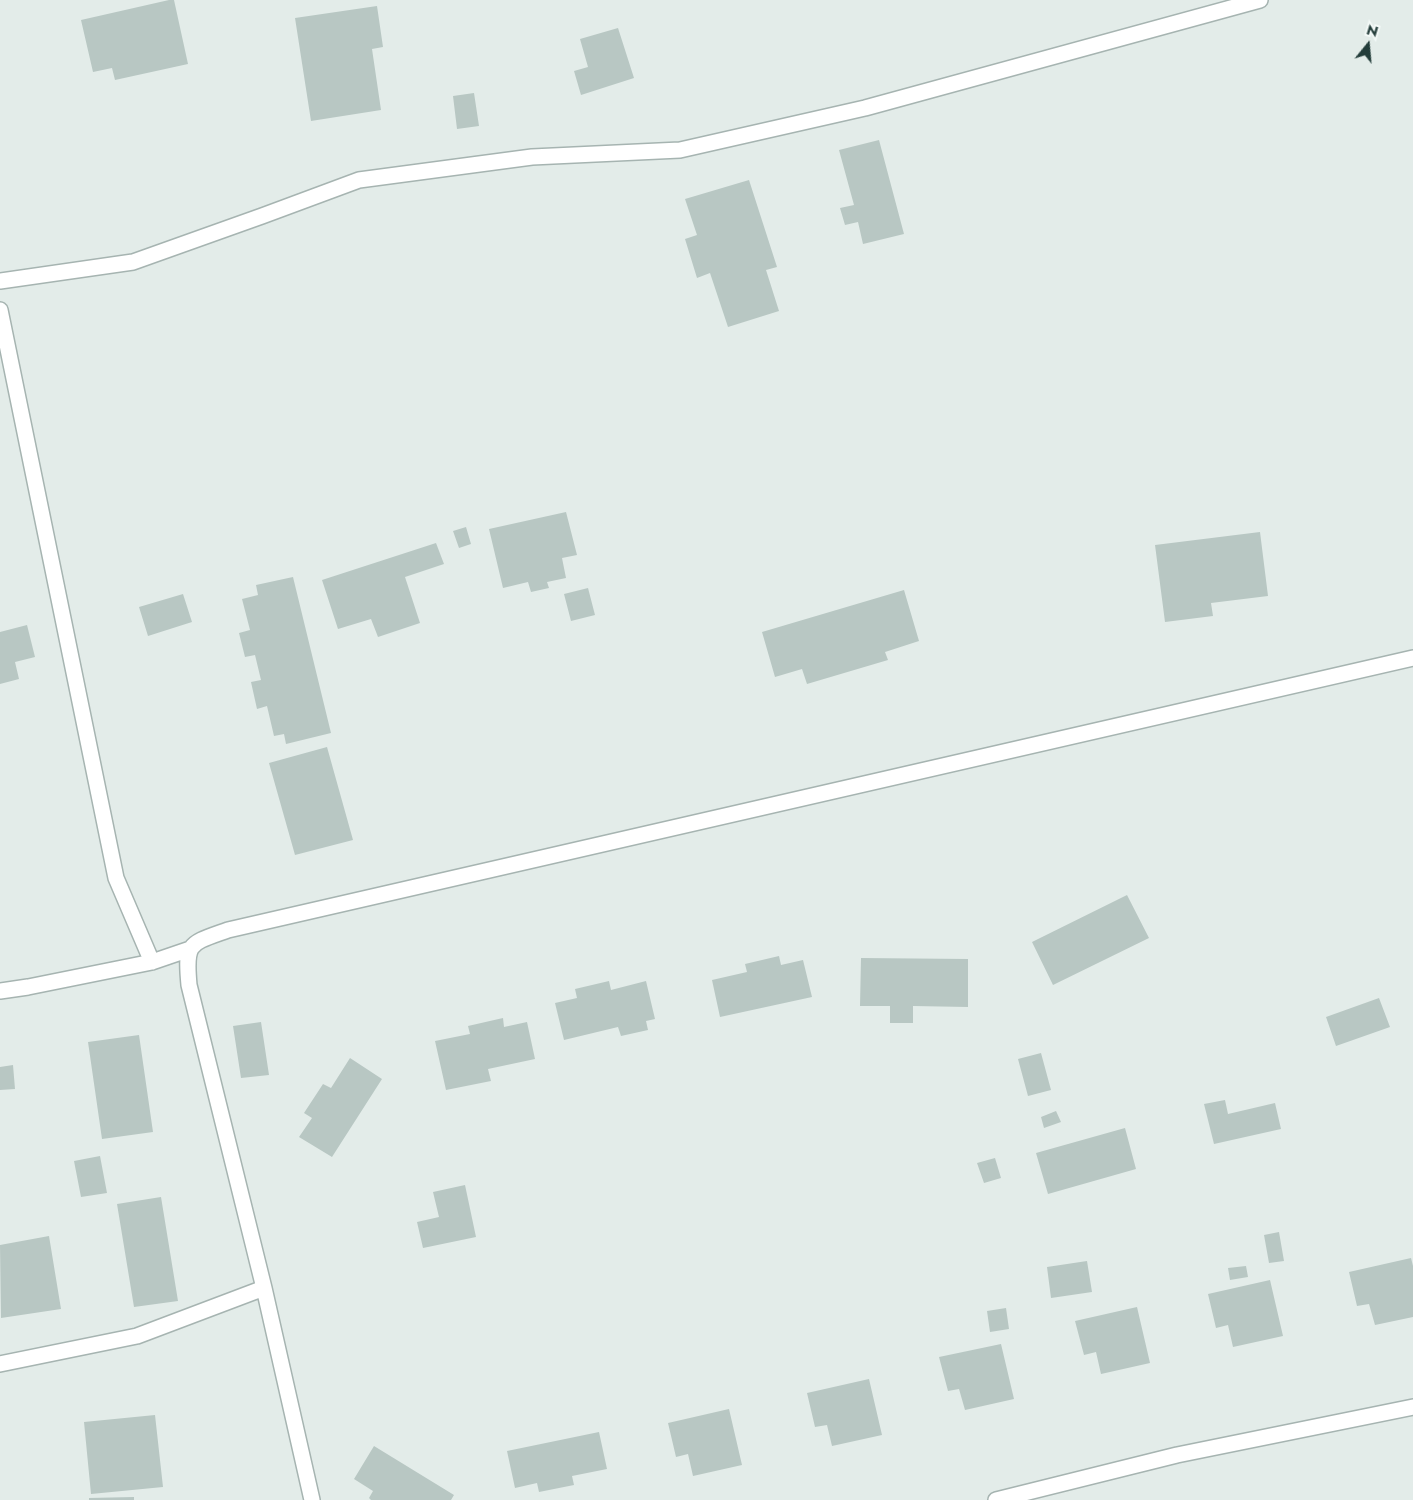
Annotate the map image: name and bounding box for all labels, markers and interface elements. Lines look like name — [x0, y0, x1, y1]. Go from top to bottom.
text: N — [1364, 19, 1381, 42]
north arrow — [1343, 20, 1393, 70]

